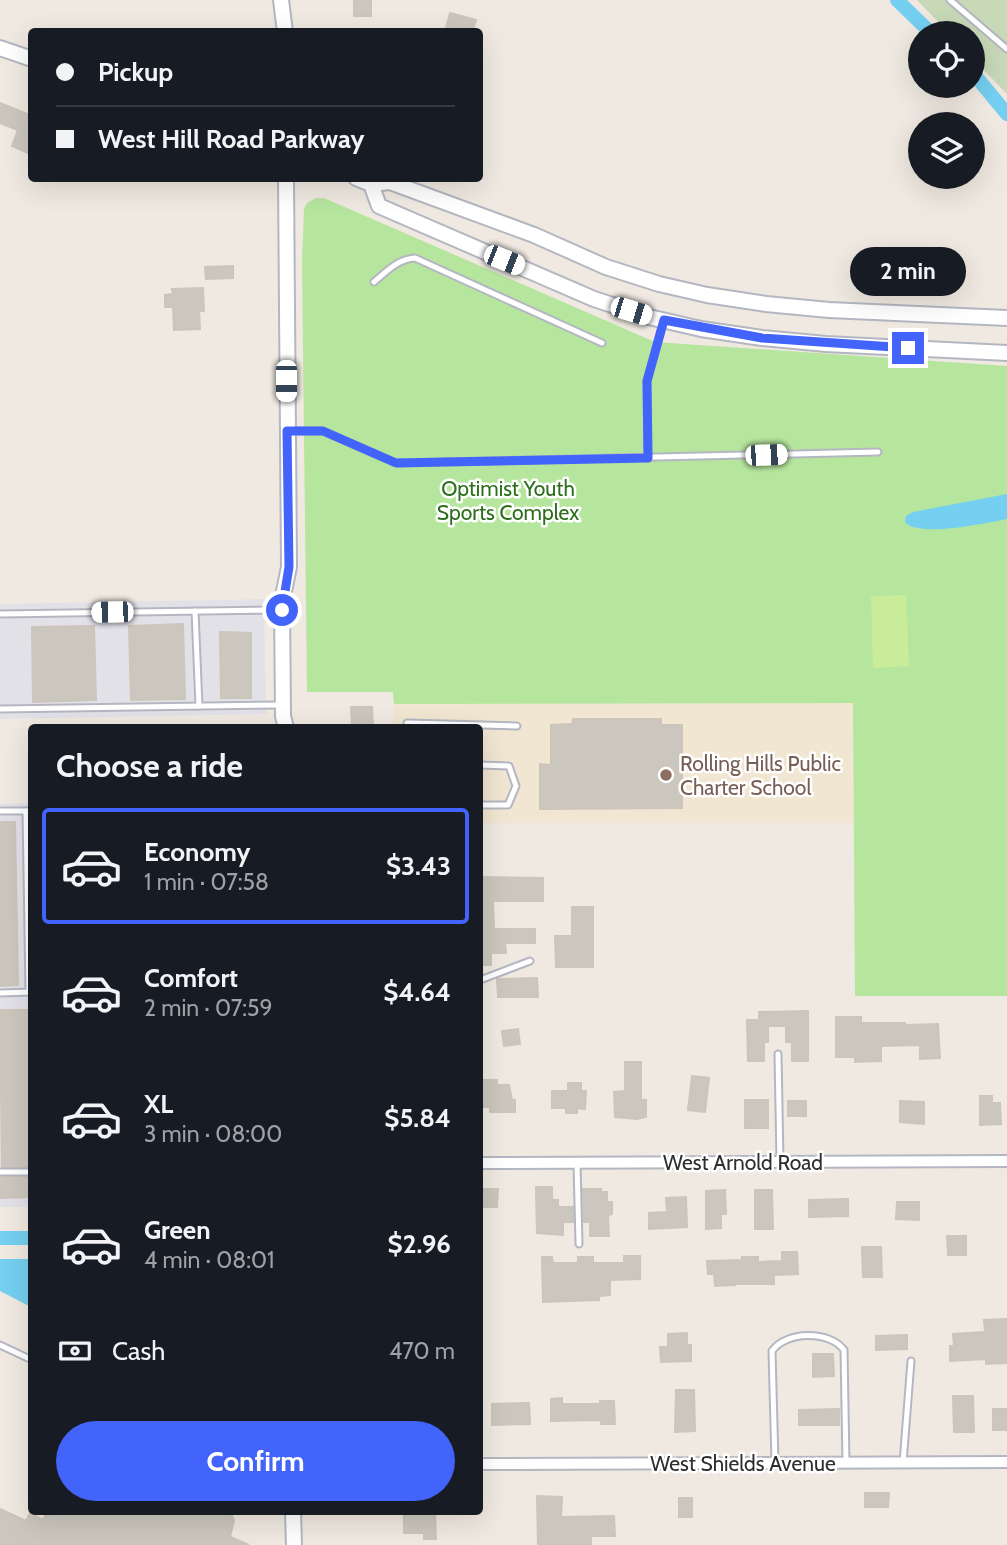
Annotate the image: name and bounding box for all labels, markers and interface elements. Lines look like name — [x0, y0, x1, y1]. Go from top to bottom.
map controls — [908, 21, 985, 189]
button: locate — [908, 21, 985, 98]
text: Pickup — [98, 56, 173, 88]
button: layers — [908, 112, 985, 189]
text: West Hill Road Parkway — [98, 123, 364, 155]
car — [481, 242, 528, 278]
callout: 2 min — [850, 246, 966, 296]
text: 2 min — [880, 257, 936, 285]
car — [608, 295, 655, 327]
route end — [892, 332, 924, 364]
car — [276, 360, 297, 402]
car — [745, 444, 788, 466]
park label: Optimist Youth Sports Complex — [437, 476, 579, 525]
route start — [266, 594, 298, 626]
car — [91, 601, 134, 623]
text: Choose a ride — [56, 746, 243, 785]
place label: Rolling Hills Public Charter School — [680, 751, 841, 800]
marker: Rolling Hills Public Charter School — [658, 767, 674, 783]
icon: car — [60, 835, 123, 898]
text: Economy — [144, 836, 250, 868]
text: $3.43 — [386, 850, 451, 882]
text: 1 min · 07:58 — [144, 868, 269, 896]
icon: car — [60, 961, 123, 1024]
text: Comfort — [144, 962, 238, 994]
text: $4.64 — [383, 976, 451, 1008]
text: 2 min · 07:59 — [144, 994, 273, 1022]
icon: car — [60, 1087, 123, 1150]
text: XL — [144, 1088, 173, 1120]
text: $5.84 — [384, 1102, 451, 1134]
text: 3 min · 08:00 — [144, 1120, 282, 1148]
street label: West Arnold Road — [663, 1150, 823, 1175]
icon: car — [60, 1213, 123, 1276]
text: Green — [144, 1214, 211, 1246]
text: $2.96 — [388, 1228, 451, 1260]
text: 4 min · 08:01 — [144, 1246, 275, 1274]
icon: cash — [56, 1332, 94, 1370]
text: Cash — [112, 1335, 165, 1367]
text: 470 m — [389, 1337, 455, 1365]
button: Confirm — [56, 1421, 455, 1501]
street label: West Shields Avenue — [650, 1451, 836, 1476]

